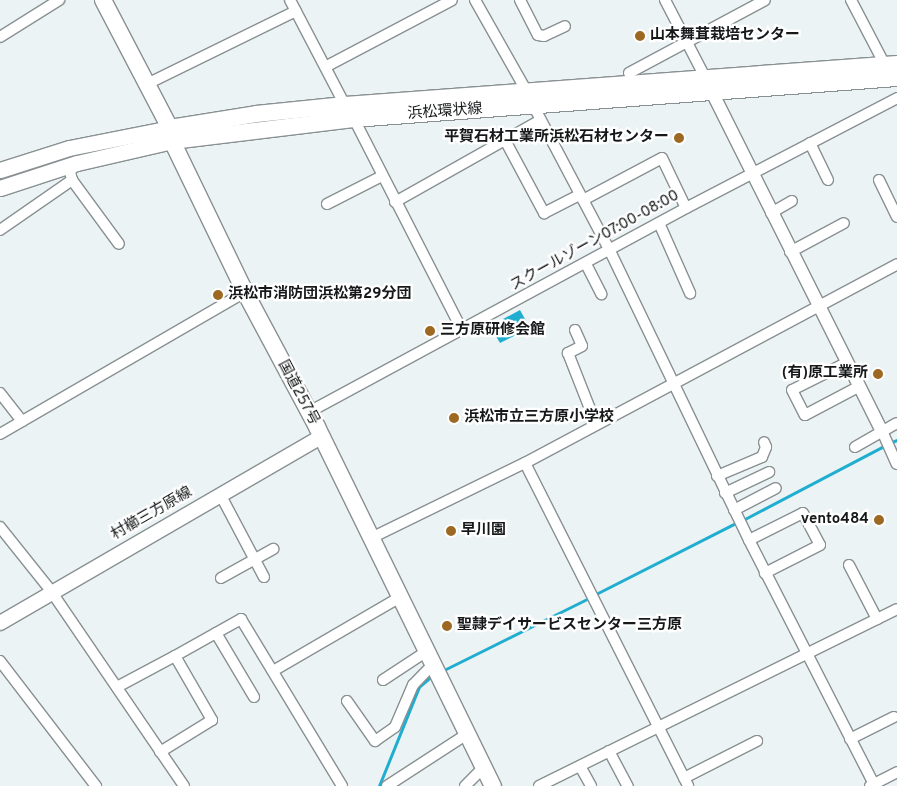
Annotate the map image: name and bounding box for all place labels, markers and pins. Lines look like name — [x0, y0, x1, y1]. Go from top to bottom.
place label: 山本舞茸栽培センター — [650, 27, 800, 45]
marker: 山本舞茸栽培センター — [634, 30, 646, 42]
place label: 平賀石材工業所浜松石材センター — [444, 129, 669, 147]
marker: 平賀石材工業所浜松石材センター — [673, 132, 685, 144]
place label: 浜松市消防団浜松第29分団 — [228, 286, 411, 304]
marker: 浜松市消防団浜松第29分団 — [212, 289, 224, 301]
place label: 三方原研修会館 — [440, 322, 545, 340]
marker: 三方原研修会館 — [424, 325, 436, 337]
place label: (有)原工業所 — [782, 365, 868, 383]
marker: (有)原工業所 — [872, 368, 884, 380]
place label: 浜松市立三方原小学校 — [464, 409, 614, 427]
marker: 浜松市立三方原小学校 — [448, 412, 460, 424]
place label: vento484 — [801, 511, 869, 529]
marker: vento484 — [873, 514, 885, 526]
place label: 早川園 — [461, 522, 506, 540]
marker: 早川園 — [445, 525, 457, 537]
place label: 聖隷デイサービスセンター三方原 — [457, 617, 682, 635]
marker: 聖隷デイサービスセンター三方原 — [441, 620, 453, 632]

